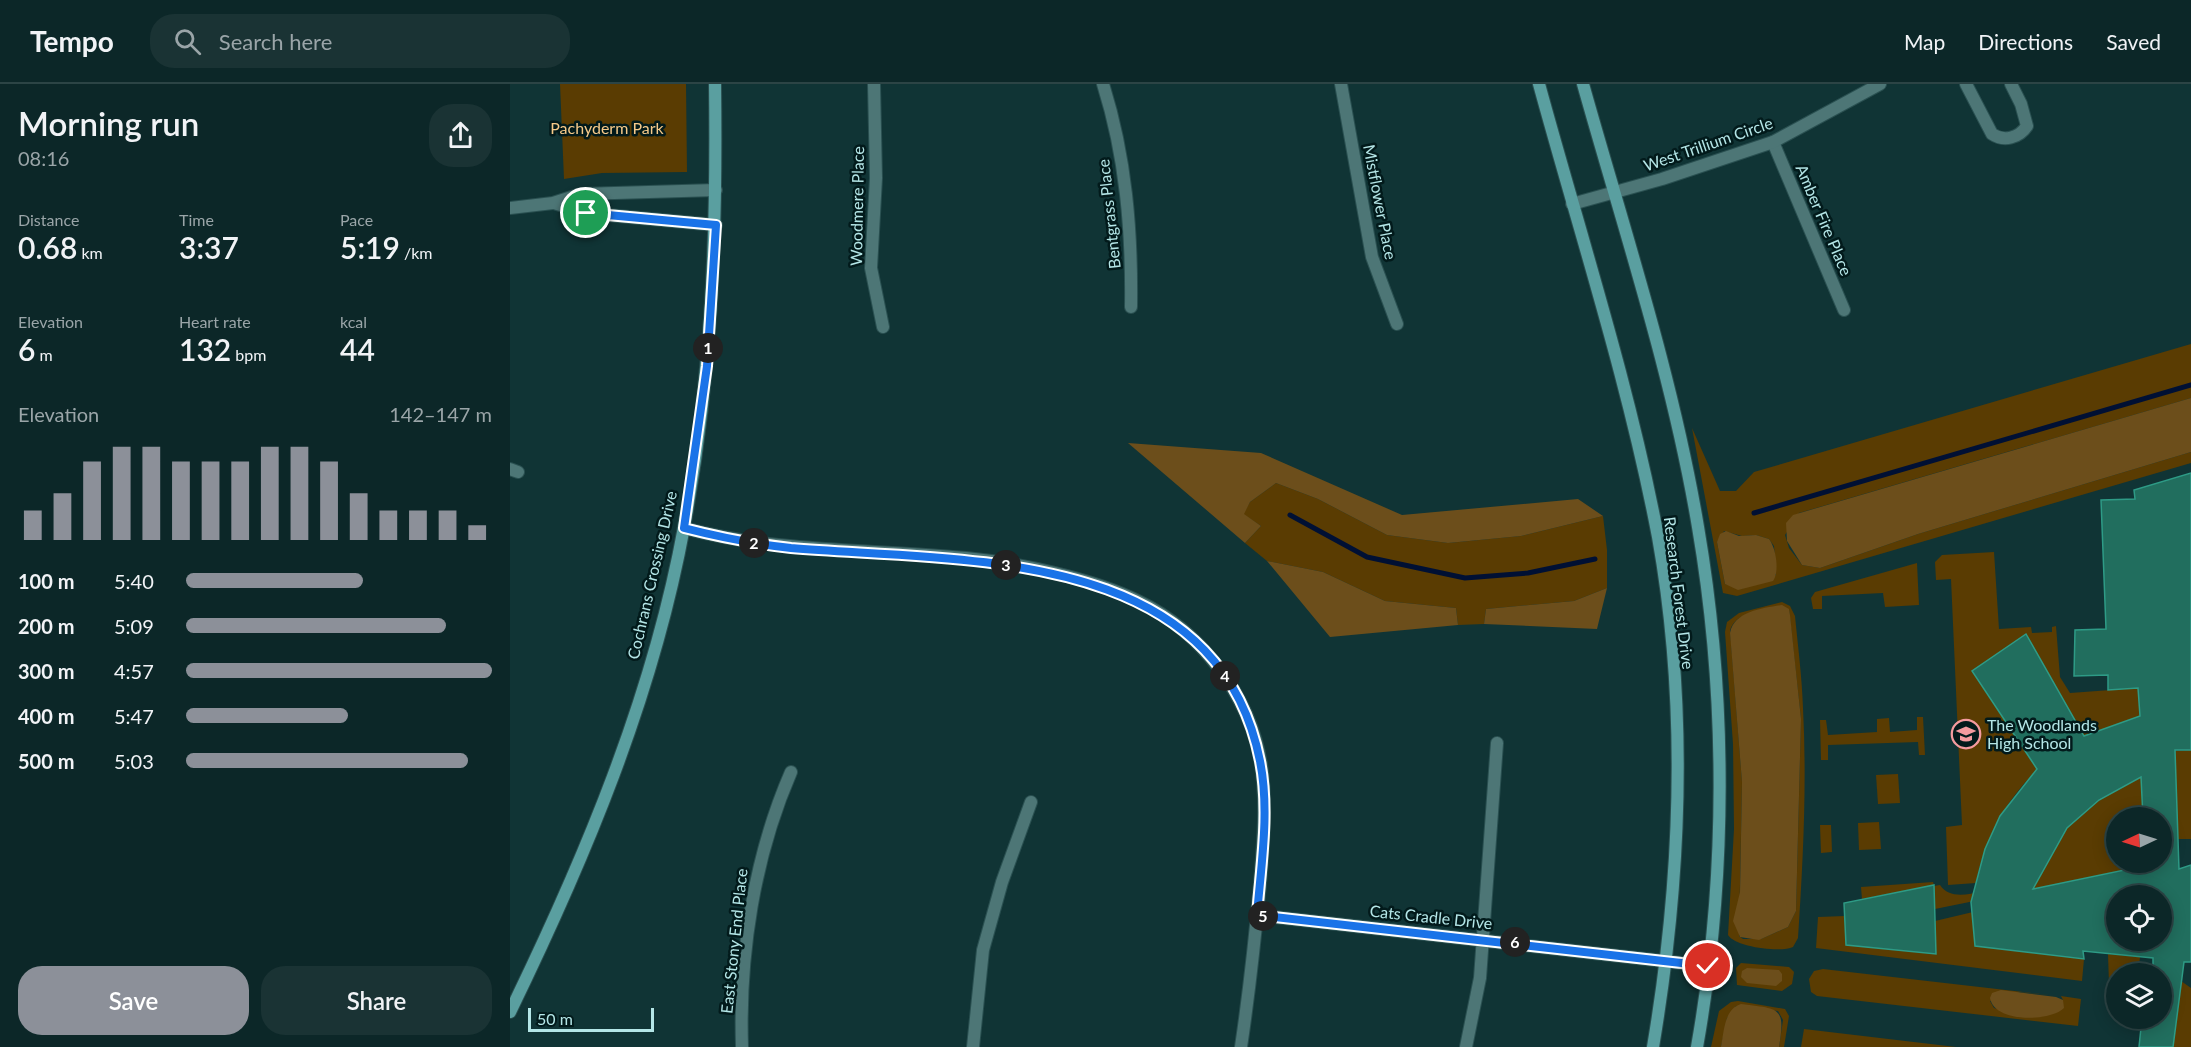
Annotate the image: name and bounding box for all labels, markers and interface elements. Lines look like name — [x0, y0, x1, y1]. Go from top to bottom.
search box — [150, 14, 570, 68]
text: Tempo — [30, 24, 114, 58]
icon: search — [171, 25, 204, 58]
text: Search here — [219, 28, 332, 55]
text: Map — [1904, 29, 1945, 54]
text: Directions — [1978, 29, 2073, 54]
text: Saved — [2106, 29, 2161, 54]
text: Morning run — [18, 103, 199, 143]
button: share — [429, 104, 492, 167]
street label: West Trillium Circle — [1641, 113, 1775, 175]
park label: Pachyderm Park — [550, 118, 665, 137]
street label: Mistflower Place — [1360, 143, 1401, 261]
text: 08:16 — [18, 146, 69, 170]
street label: Woodmere Place — [846, 146, 867, 266]
street label: Bentgrass Place — [1093, 158, 1124, 270]
street label: Amber Fire Place — [1792, 161, 1856, 278]
pin — [560, 187, 611, 238]
icon: arrive — [569, 196, 602, 229]
text: Distance — [18, 210, 79, 229]
text: Time — [179, 210, 214, 229]
text: Pace — [340, 210, 373, 229]
text: 0.68 — [18, 229, 77, 265]
text: 3:37 — [179, 229, 239, 265]
text: 5:19 — [340, 229, 400, 265]
text: km — [77, 243, 103, 262]
text: /km — [400, 243, 432, 262]
text: Elevation — [18, 312, 83, 331]
text: Heart rate — [179, 312, 251, 331]
text: kcal — [340, 312, 367, 331]
text: 6 — [18, 331, 35, 367]
text: 132 — [179, 331, 231, 367]
text: 44 — [340, 331, 375, 367]
pin: 1 — [693, 333, 723, 363]
text: 1 — [703, 338, 713, 357]
text: m — [35, 345, 53, 364]
text: bpm — [231, 345, 266, 364]
text: Elevation — [18, 402, 99, 426]
text: 142–147 m — [389, 402, 492, 426]
street label: Cochrans Crossing Drive — [623, 489, 680, 661]
street label: Research Forest Drive — [1661, 515, 1698, 670]
pin: 2 — [739, 528, 769, 558]
text: 2 — [749, 533, 759, 552]
pin: 3 — [991, 550, 1021, 580]
text: 3 — [1001, 555, 1011, 574]
text: 100 m — [18, 569, 74, 593]
text: 5:40 — [114, 569, 154, 593]
text: 200 m — [18, 614, 74, 638]
text: 5:09 — [114, 614, 154, 638]
text: 300 m — [18, 659, 74, 683]
text: 4:57 — [114, 659, 154, 683]
pin: 4 — [1210, 661, 1240, 691]
text: 4 — [1220, 666, 1230, 685]
text: 400 m — [18, 704, 74, 728]
text: 5:47 — [114, 704, 154, 728]
place label: The Woodlands High School — [1987, 715, 2097, 752]
school or university icon: The Woodlands High School — [1950, 718, 1982, 750]
text: 500 m — [18, 749, 74, 773]
text: 5:03 — [114, 749, 154, 773]
north arrow — [2106, 807, 2172, 873]
map controls — [2106, 807, 2172, 1029]
street label: East Stony End Place — [716, 867, 751, 1014]
button: locate — [2106, 885, 2172, 951]
pin: 5 — [1248, 901, 1278, 931]
street label: Cats Cradle Drive — [1369, 901, 1493, 932]
text: 5 — [1258, 906, 1268, 925]
pin: 6 — [1500, 927, 1530, 957]
text: 6 — [1510, 932, 1520, 951]
pin — [1682, 940, 1733, 991]
icon: check — [1691, 949, 1724, 982]
button: layers — [2106, 963, 2172, 1029]
button: Save — [18, 966, 249, 1035]
button: Share — [261, 966, 492, 1035]
scale bar — [528, 1005, 654, 1032]
text: 50 m — [537, 1009, 573, 1028]

